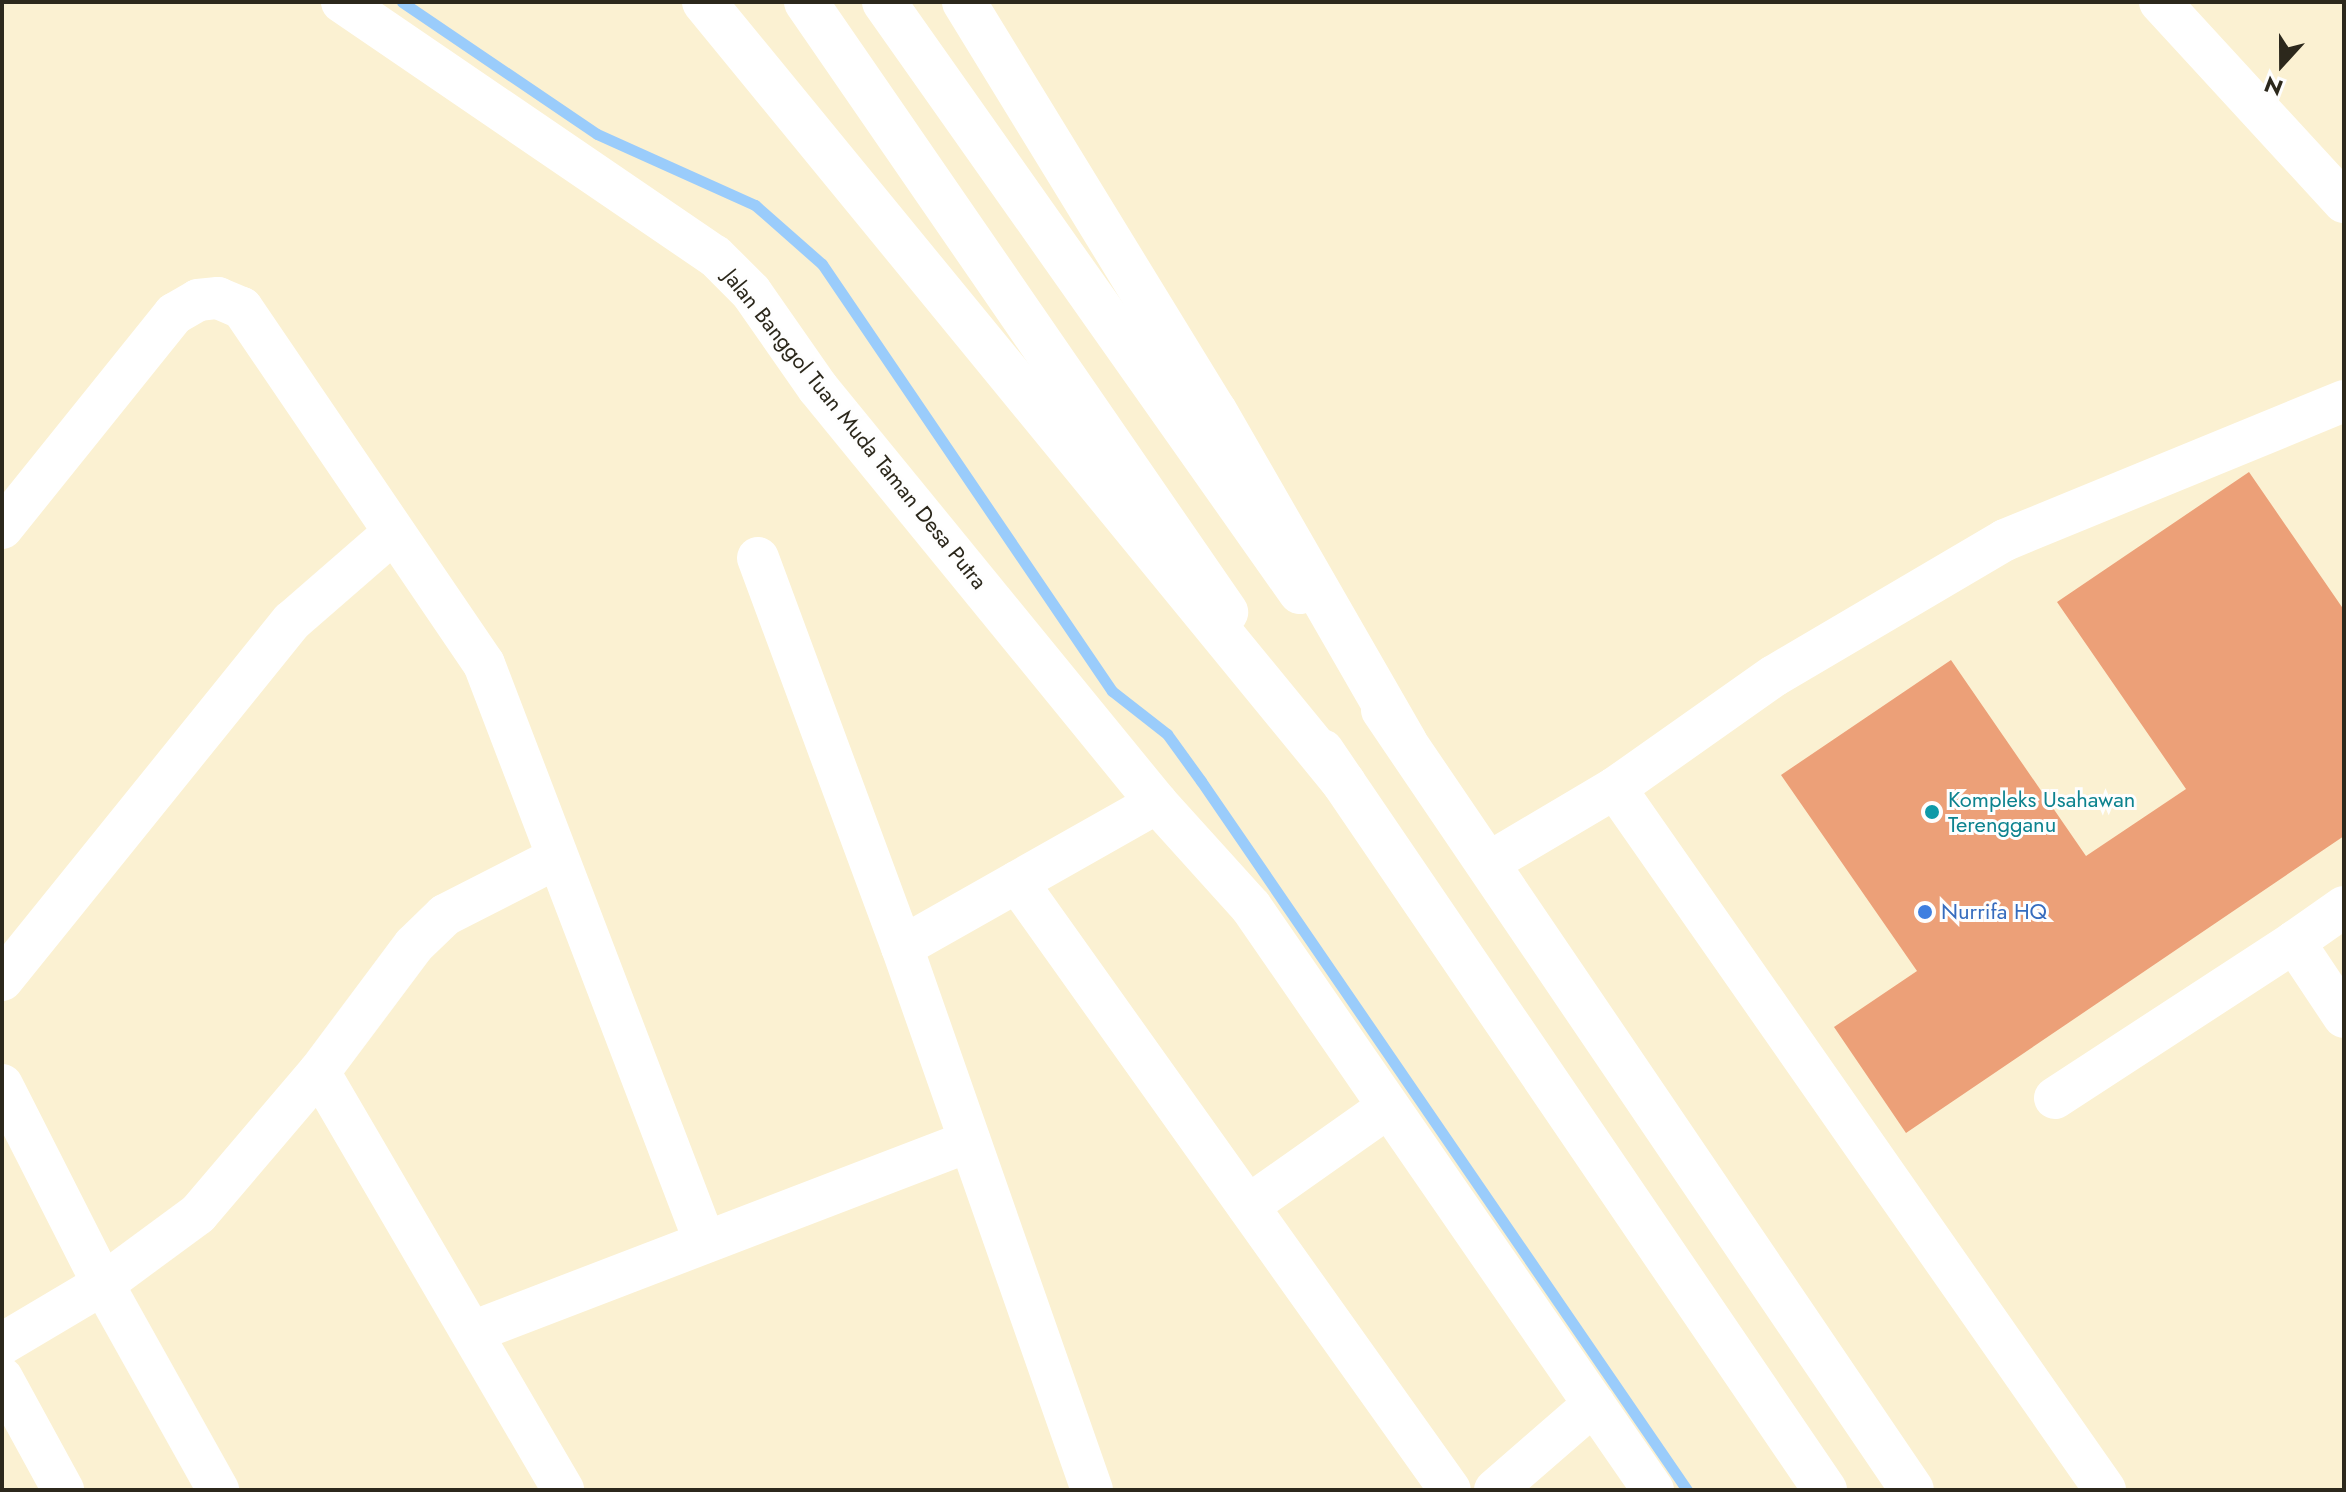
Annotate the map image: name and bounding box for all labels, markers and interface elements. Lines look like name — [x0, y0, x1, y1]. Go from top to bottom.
north arrow — [2242, 24, 2322, 104]
text: N — [2260, 68, 2287, 104]
street label: Jalan Banggol Tuan Muda Taman Desa Putra — [718, 264, 992, 594]
place label: Kompleks Usahawan Terengganu — [1948, 786, 2135, 838]
marker: Kompleks Usahawan Terengganu — [1923, 803, 1941, 821]
place label: Nurrifa HQ — [1941, 899, 2047, 925]
marker: Nurrifa HQ — [1916, 903, 1934, 921]

